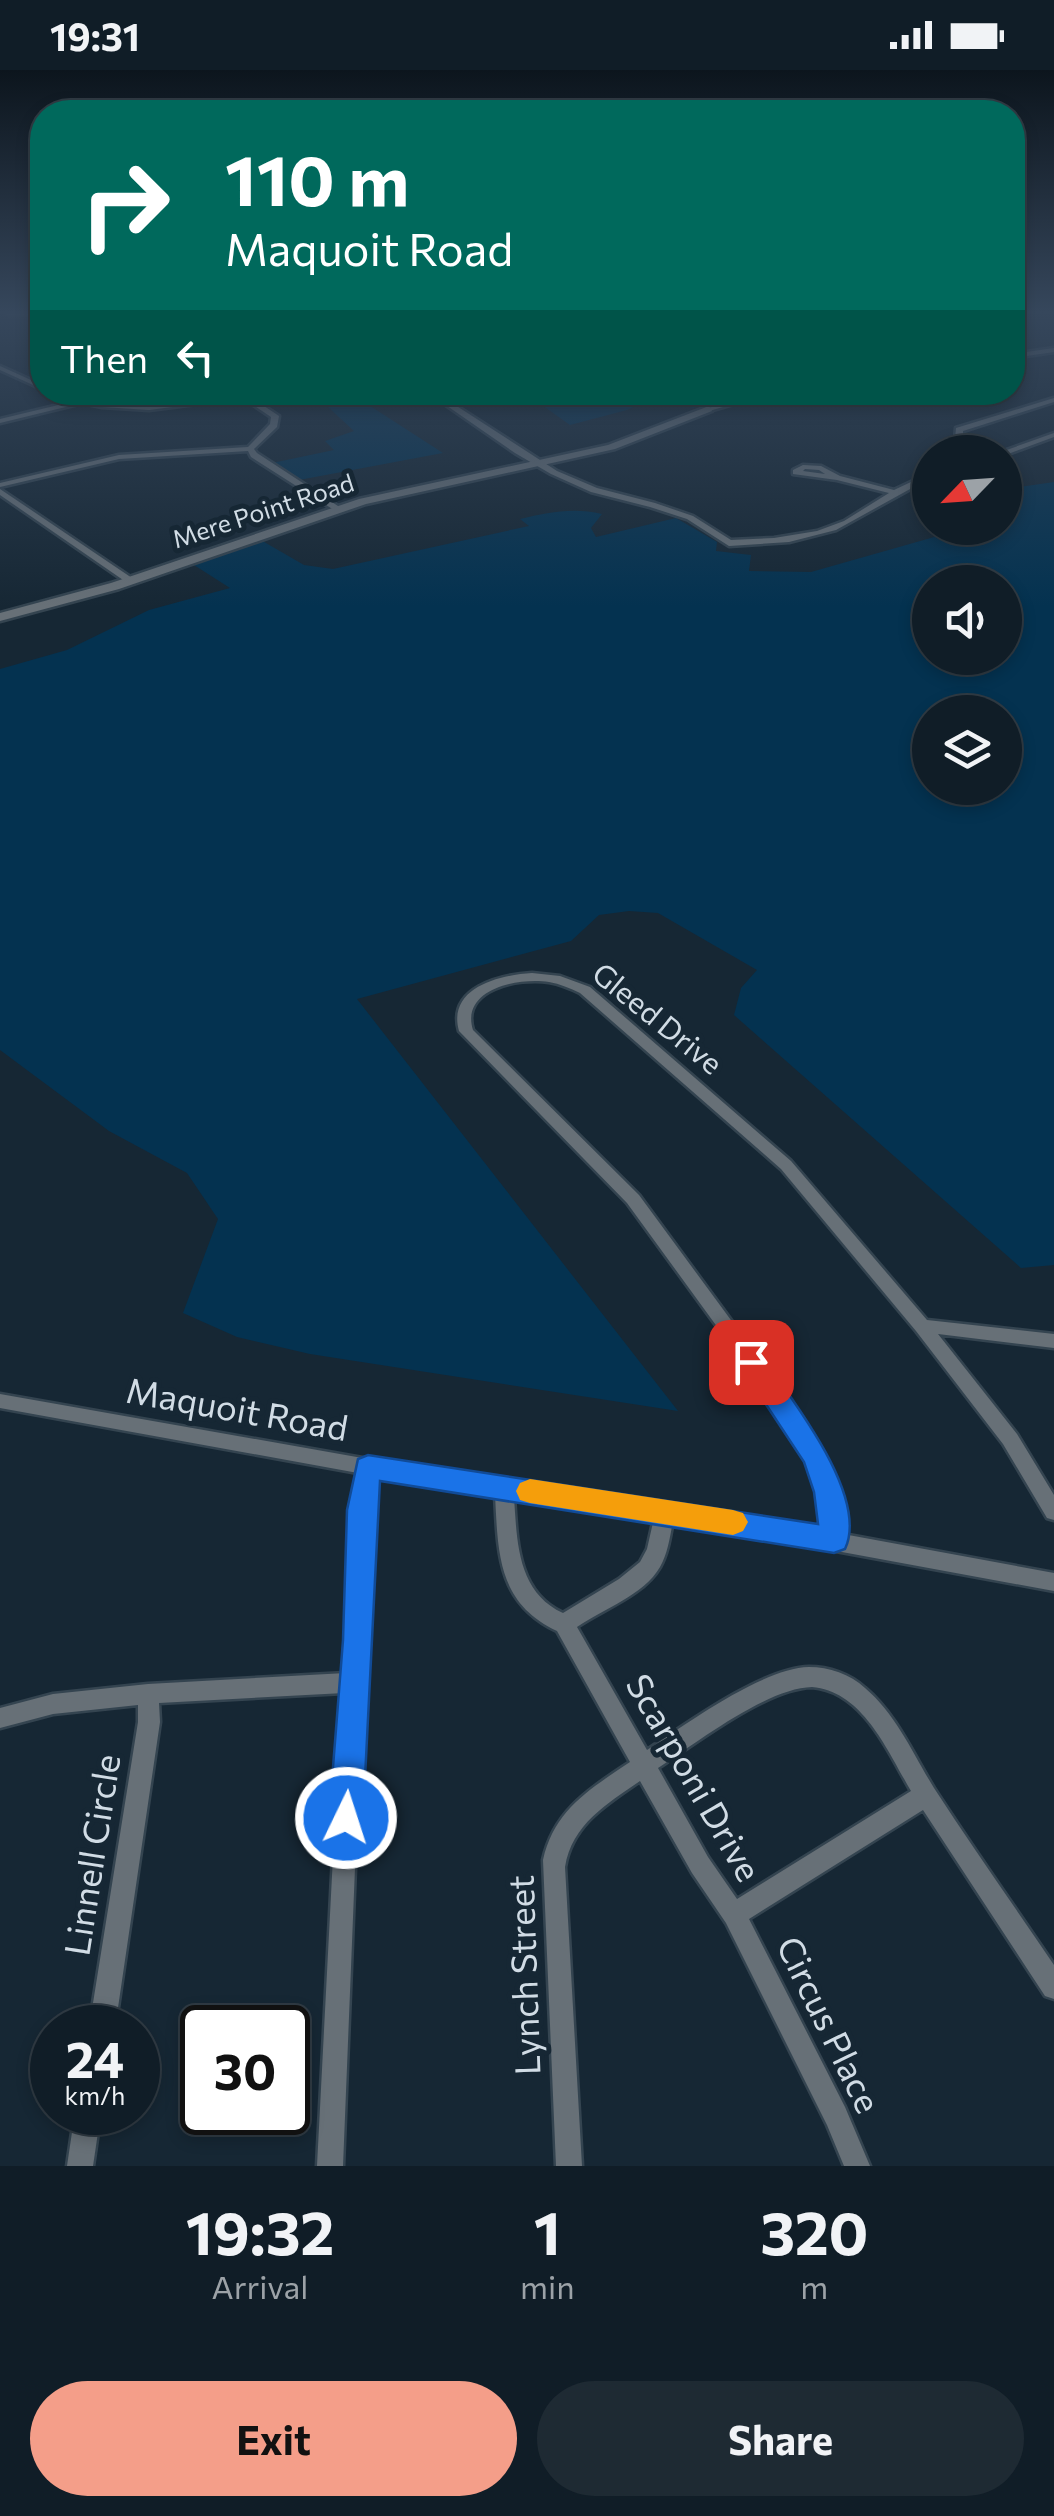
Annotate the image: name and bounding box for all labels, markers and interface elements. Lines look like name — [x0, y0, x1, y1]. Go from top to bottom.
text: 19:31 — [50, 12, 140, 59]
text: 110 m — [225, 135, 409, 220]
icon: right — [60, 140, 190, 270]
text: Maquoit Road — [225, 220, 513, 275]
icon: left — [168, 330, 223, 385]
text: Then — [60, 334, 148, 381]
north arrow — [912, 435, 1022, 545]
map controls — [912, 435, 1022, 805]
street label: Mere Point Road — [168, 467, 357, 554]
button: sound — [912, 565, 1022, 675]
button: layers — [912, 695, 1022, 805]
street label: Gleed Drive — [586, 953, 731, 1081]
pin — [709, 1320, 794, 1405]
icon: arrive — [724, 1335, 779, 1390]
street label: Maquoit Road — [123, 1367, 352, 1448]
street label: Scarponi Drive — [619, 1666, 772, 1888]
street label: Linnell Circle — [53, 1751, 128, 1958]
position arrow — [294, 1766, 398, 1870]
street label: Lynch Street — [498, 1874, 547, 2076]
street label: Circus Place — [769, 1929, 891, 2119]
speed limit sign: 30 — [180, 2005, 310, 2135]
text: 24 — [66, 2027, 124, 2088]
text: km/h — [65, 2080, 125, 2110]
text: 19:32 — [186, 2194, 334, 2267]
text: 1 — [534, 2194, 561, 2267]
text: 320 — [760, 2194, 868, 2267]
text: Arrival — [212, 2266, 308, 2306]
text: min — [520, 2266, 575, 2306]
text: m — [800, 2266, 828, 2306]
button: Exit — [30, 2381, 517, 2496]
button: Share — [537, 2381, 1024, 2496]

